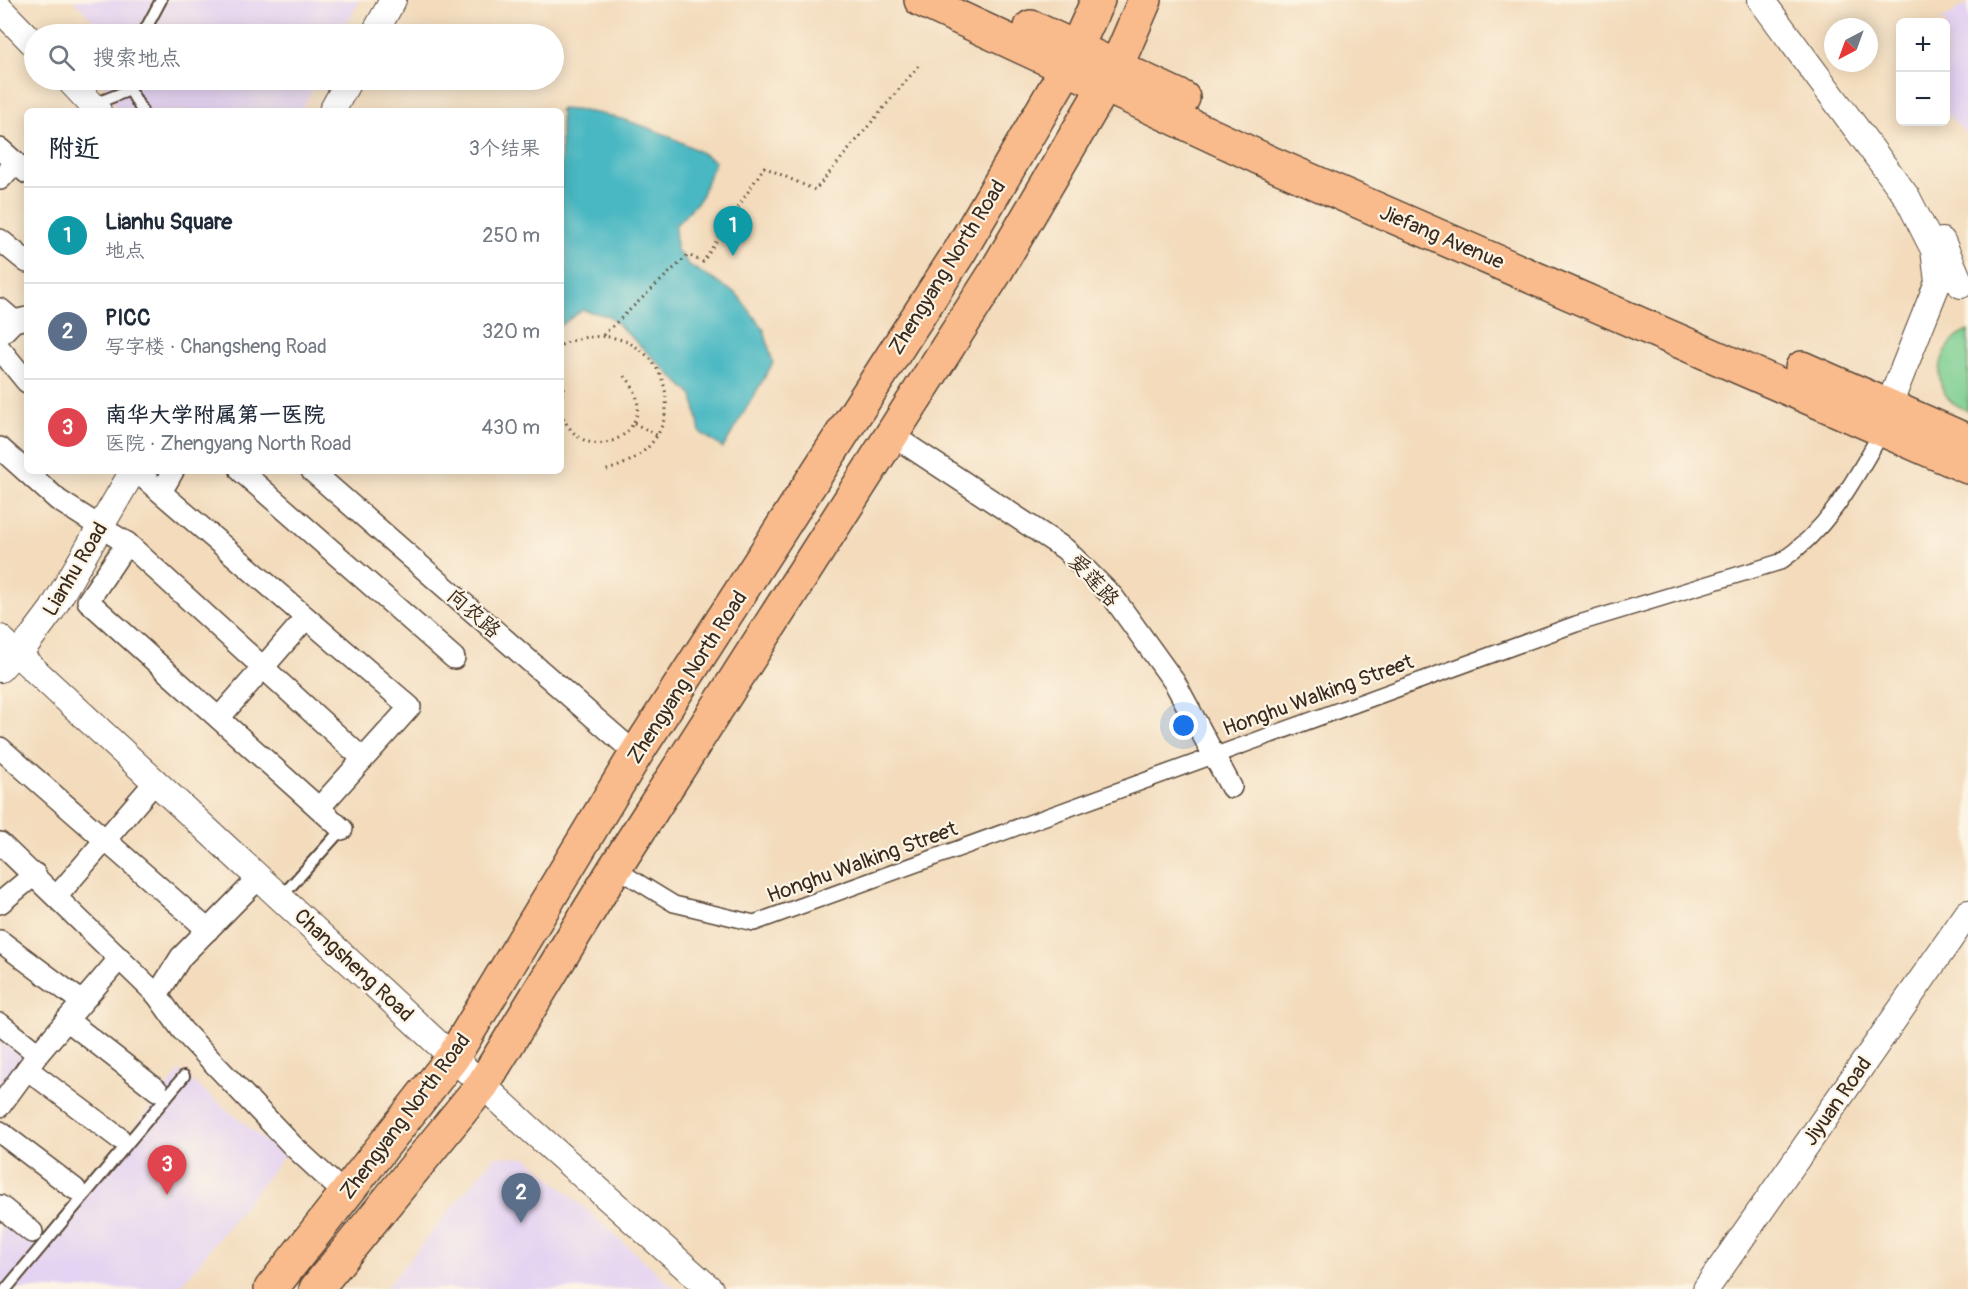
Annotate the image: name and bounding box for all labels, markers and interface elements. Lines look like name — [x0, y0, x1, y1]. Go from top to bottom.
north arrow — [1824, 18, 1878, 72]
map controls — [1896, 18, 1950, 126]
button: + — [1896, 18, 1950, 72]
search box — [24, 24, 564, 90]
icon: search — [45, 41, 78, 74]
text: 搜索地点 — [93, 44, 181, 72]
button: − — [1896, 72, 1950, 126]
text: 附近 — [48, 133, 100, 165]
text: 3个结果 — [469, 136, 540, 161]
street label: Zhengyang North Road — [883, 175, 1012, 360]
street label: Jiefang Avenue — [1376, 199, 1509, 276]
pin: 1 — [714, 206, 752, 256]
text: Lianhu Square — [105, 208, 232, 236]
text: 1 — [64, 223, 71, 248]
text: 250 m — [482, 223, 540, 248]
text: 地点 — [105, 238, 145, 263]
text: PICC — [105, 304, 151, 332]
text: 2 — [62, 319, 73, 344]
text: 320 m — [482, 319, 540, 344]
text: 写字楼 · Changsheng Road — [105, 334, 327, 359]
text: 南华大学附属第一医院 — [105, 401, 325, 429]
text: 3 — [62, 415, 73, 440]
text: 430 m — [481, 415, 540, 440]
text: 医院 · Zhengyang North Road — [105, 431, 352, 456]
street label: Lianhu Road — [37, 517, 114, 621]
street label: 爱莲路 — [1062, 548, 1125, 613]
street label: 向农路 — [441, 583, 506, 644]
street label: Zhengyang North Road — [621, 586, 753, 769]
street label: Honghu Walking Street — [1219, 648, 1418, 743]
your location — [1169, 711, 1198, 740]
street label: Honghu Walking Street — [763, 815, 962, 910]
street label: Changsheng Road — [288, 903, 419, 1028]
street label: Zhengyang North Road — [334, 1028, 477, 1205]
street label: Jiyuan Road — [1797, 1052, 1878, 1151]
pin: 3 — [148, 1146, 186, 1195]
pin: 2 — [502, 1174, 540, 1223]

